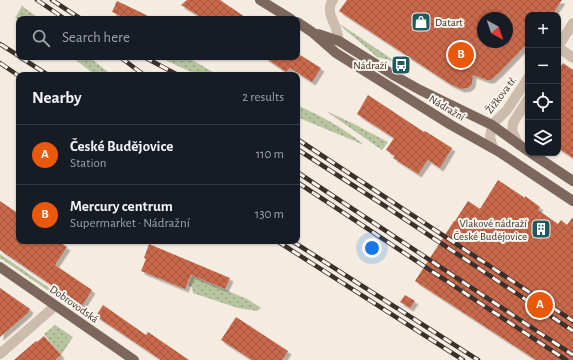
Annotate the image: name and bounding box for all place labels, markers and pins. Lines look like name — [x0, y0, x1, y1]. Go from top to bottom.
shop icon: Datart — [410, 11, 432, 33]
place label: Datart — [435, 17, 463, 28]
pin: B — [448, 40, 474, 70]
bus stop icon: Nádraží — [390, 54, 412, 76]
place label: Nádraží — [353, 60, 387, 71]
place label: Vlakové nádraží České Budějovice — [454, 218, 527, 242]
building icon: Vlakové nádraží České Budějovice — [530, 218, 552, 240]
pin: A — [527, 290, 553, 320]

